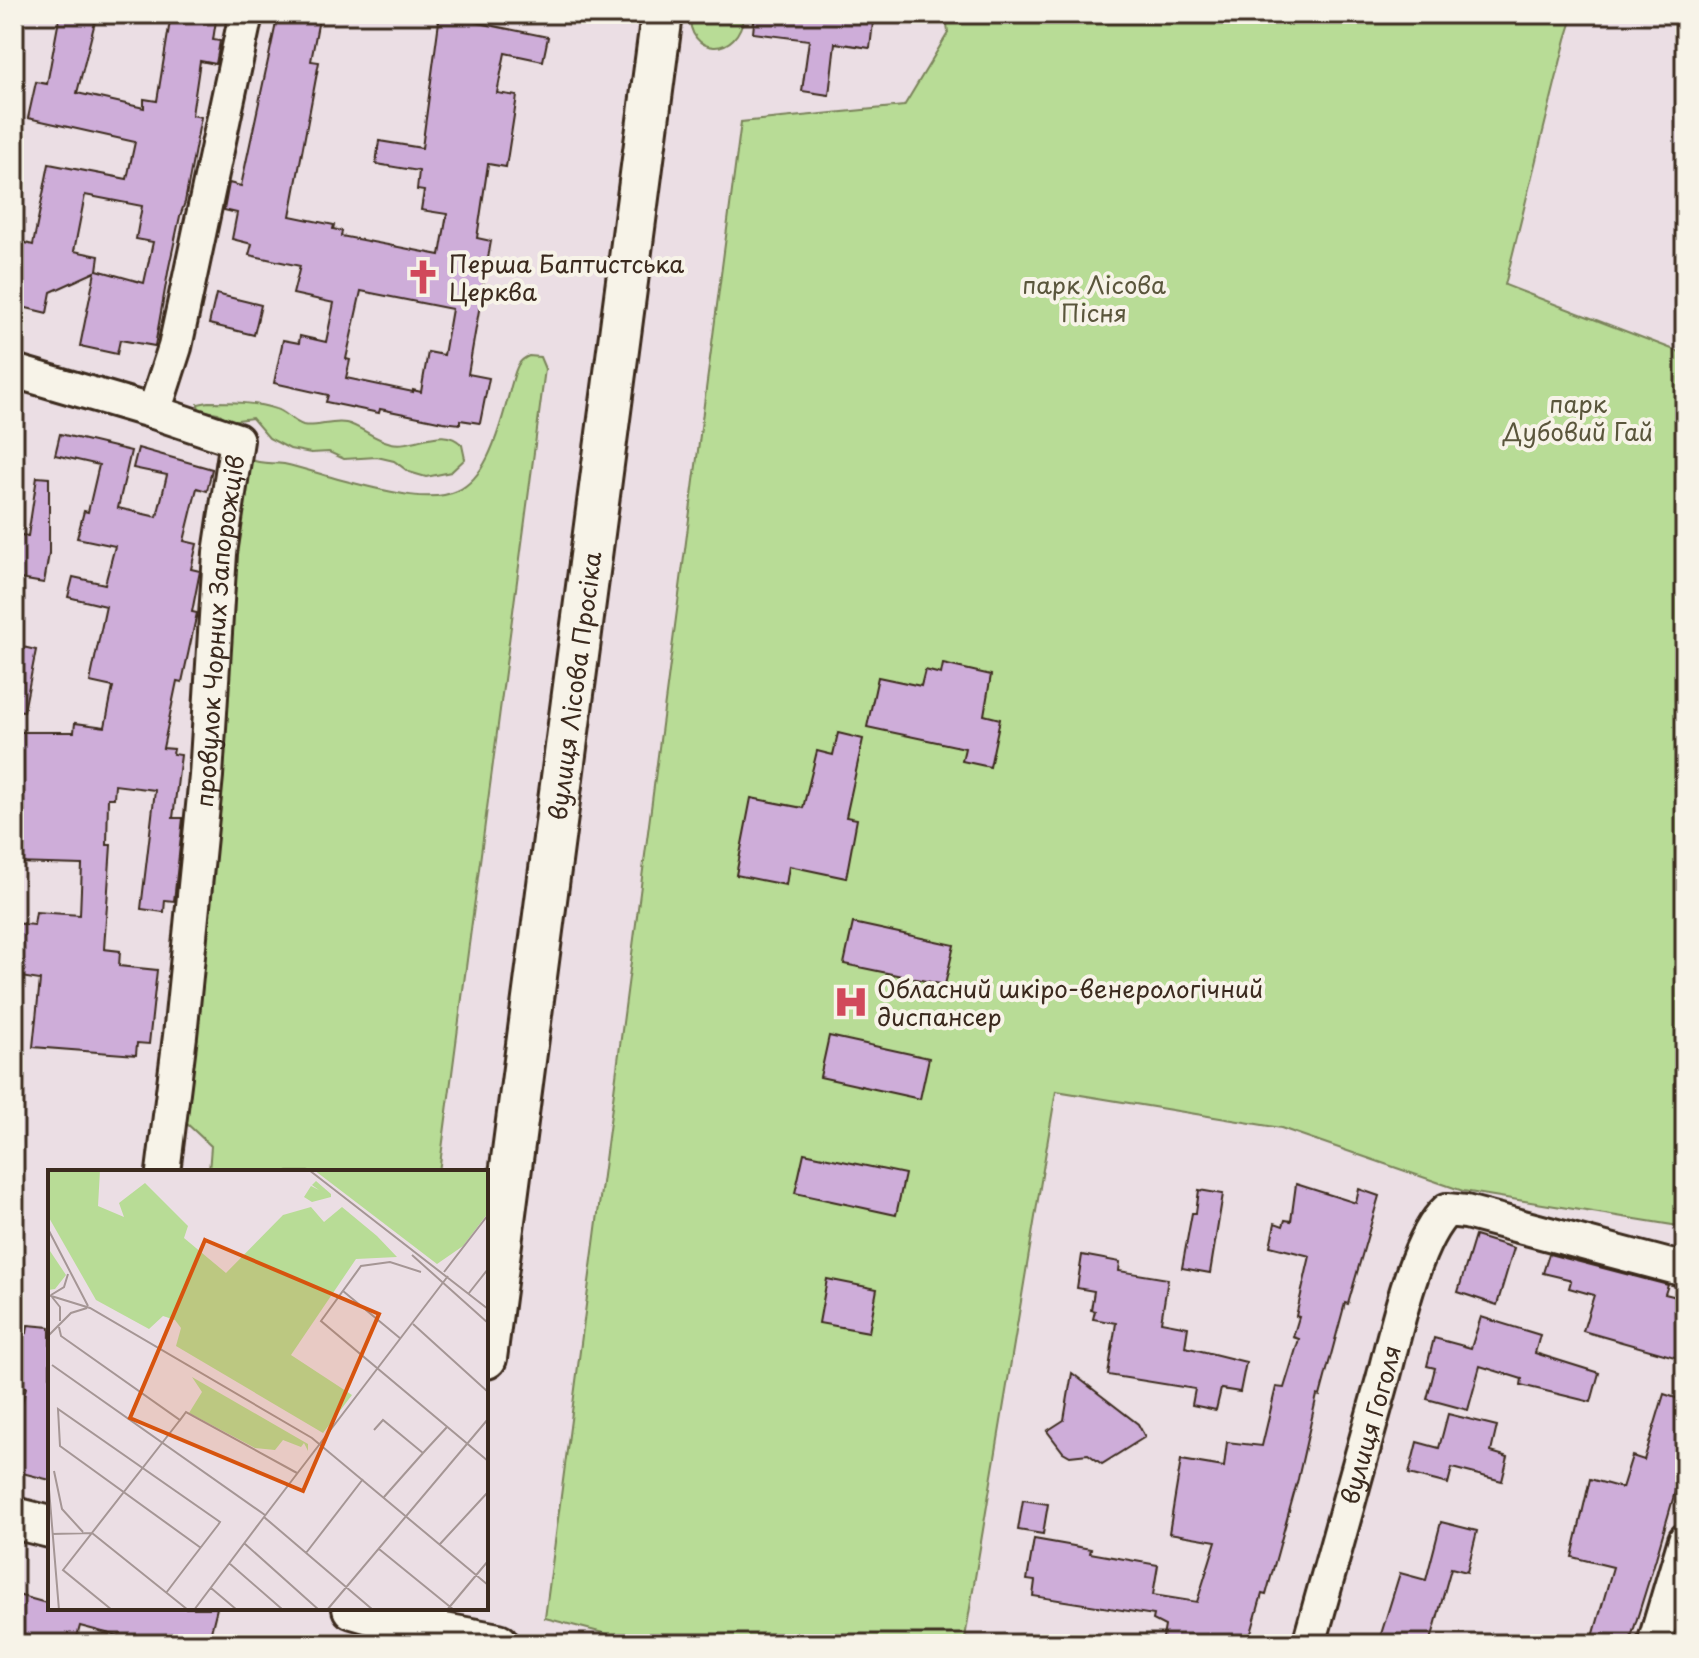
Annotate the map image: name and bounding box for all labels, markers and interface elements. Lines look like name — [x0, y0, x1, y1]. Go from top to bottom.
place label: Перша Баптистська Церква — [449, 245, 684, 309]
church icon: Перша Баптистська Церква — [404, 258, 442, 296]
park label: парк Лісова Пісня — [1022, 266, 1166, 330]
park label: парк Дубовий Гай — [1502, 385, 1653, 449]
street label: провулок Чорних Запорожців — [185, 452, 253, 809]
street label: вулиця Лісова Просіка — [539, 549, 609, 822]
place label: Обласний шкіро-венерологічний диспансер — [877, 970, 1263, 1034]
hospital icon: Обласний шкіро-венерологічний диспансер — [832, 983, 870, 1021]
inset map — [48, 1170, 488, 1610]
street label: вулиця Гоголя — [1330, 1341, 1409, 1508]

